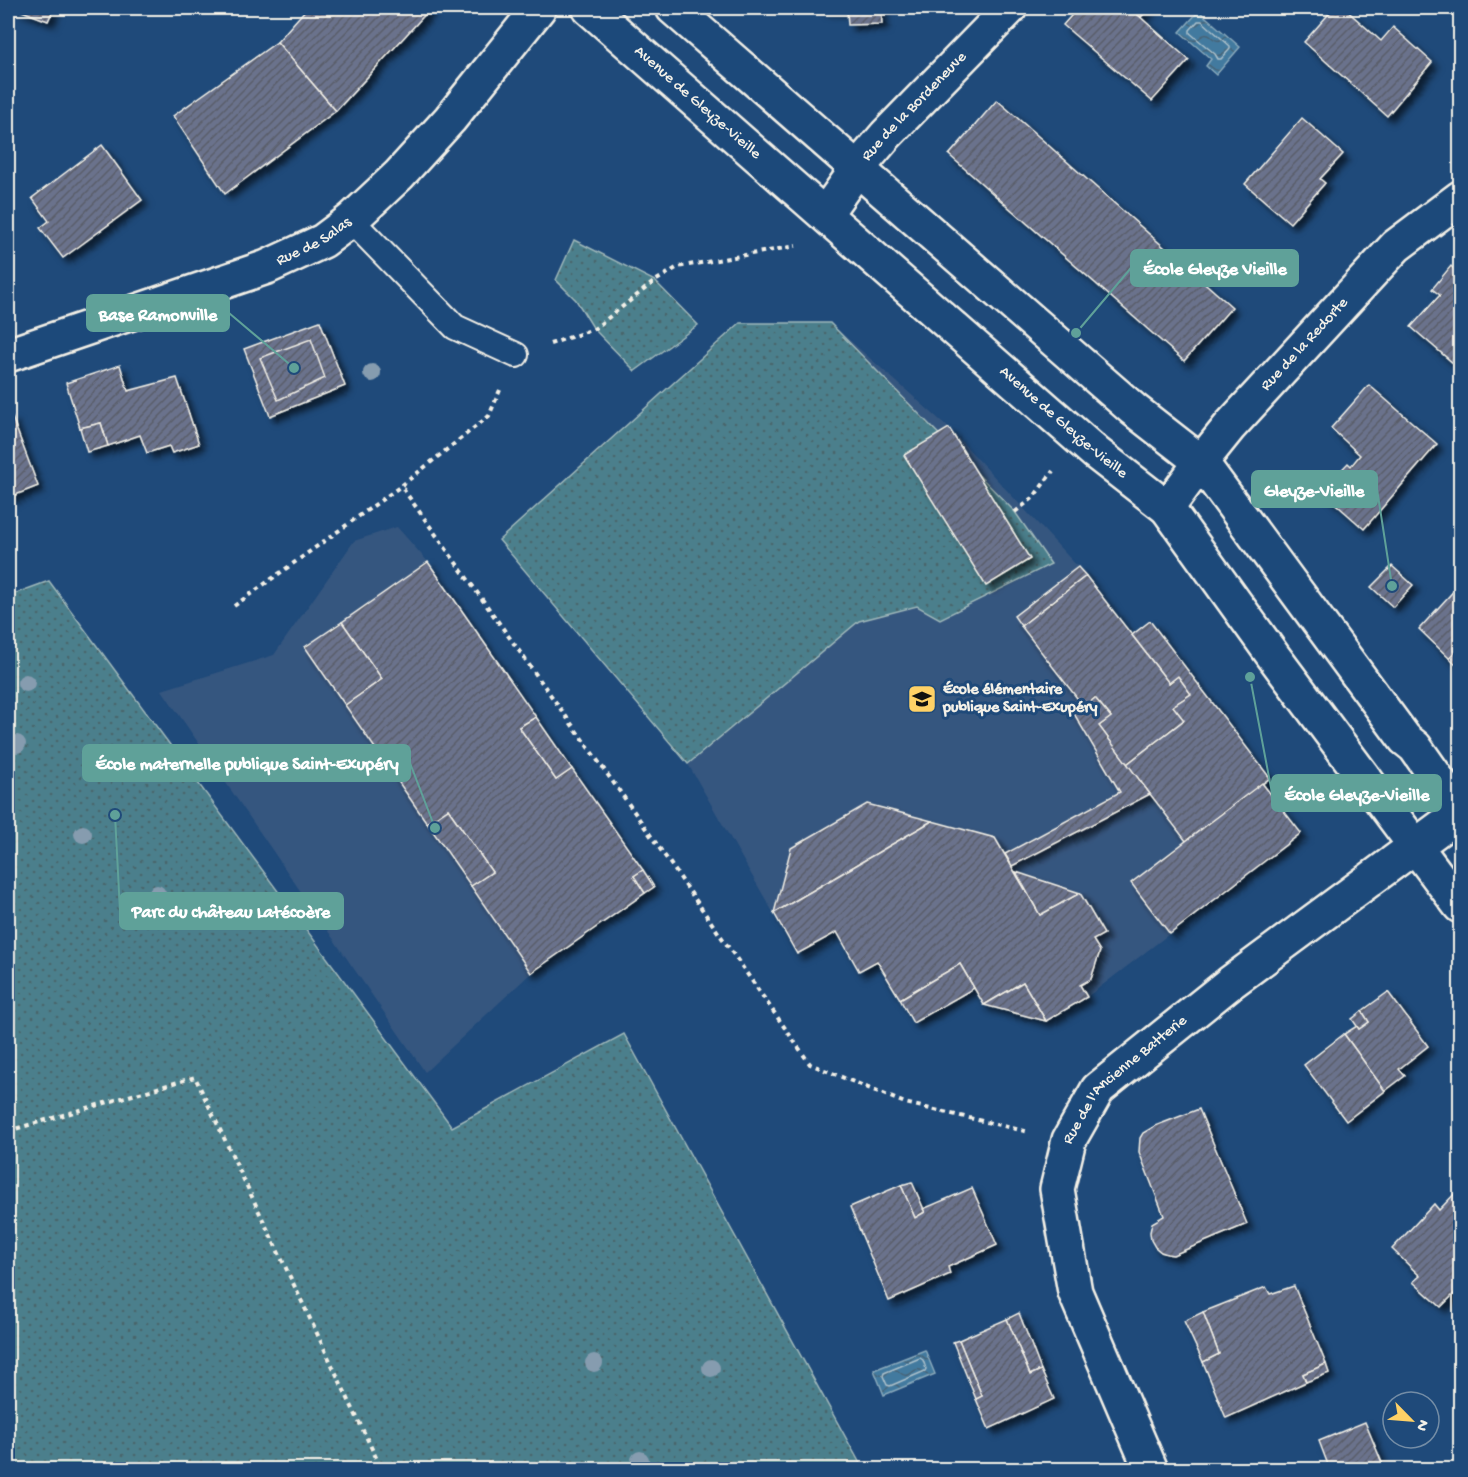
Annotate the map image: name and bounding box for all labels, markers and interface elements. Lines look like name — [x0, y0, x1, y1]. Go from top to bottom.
street label: Avenue de Gleyze-Vieille — [630, 42, 765, 164]
street label: Rue de la Bordeneuve — [858, 48, 972, 165]
street label: Rue de Salas — [273, 212, 357, 271]
callout: École Gleyze Vieille — [1131, 250, 1298, 286]
text: École Gleyze Vieille — [1143, 259, 1287, 281]
street label: Rue de la Redorte — [1257, 293, 1353, 395]
callout: Base Ramonville — [87, 295, 229, 331]
text: Base Ramonville — [98, 306, 218, 327]
street label: Avenue de Gleyze-Vieille — [995, 363, 1132, 484]
callout: Gleyze-Vieille — [1252, 471, 1377, 507]
text: Gleyze-Vieille — [1264, 482, 1365, 503]
place label: École élémentaire publique Saint-Exupéry — [942, 680, 1098, 718]
school or university icon: École élémentaire publique Saint-Exupéry — [906, 683, 938, 715]
callout: École maternelle publique Saint-Exupéry — [83, 745, 410, 781]
text: École maternelle publique Saint-Exupéry — [95, 754, 399, 776]
callout: École Gleyze-Vieille — [1272, 775, 1441, 811]
text: École Gleyze-Vieille — [1285, 785, 1430, 807]
callout: Parc du château Latécoère — [120, 893, 343, 929]
text: Parc du château Latécoère — [131, 903, 331, 924]
street label: Rue de l'Ancienne Batterie — [1059, 1011, 1192, 1148]
north arrow — [1381, 1390, 1441, 1450]
text: N — [1410, 1416, 1432, 1434]

